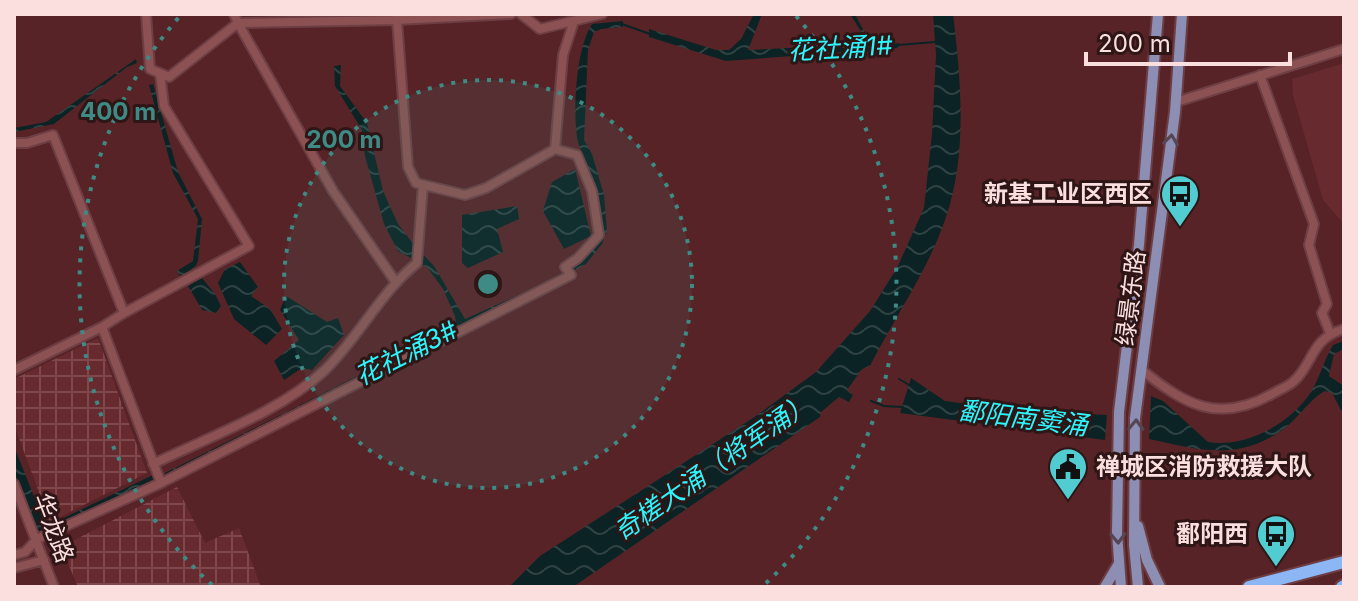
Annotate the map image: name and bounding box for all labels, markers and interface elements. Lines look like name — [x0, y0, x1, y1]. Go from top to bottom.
scale bar — [1086, 16, 1290, 66]
water label: 花社涌1# — [787, 29, 894, 66]
text: 200 m — [1098, 29, 1171, 58]
text: 400 m — [80, 97, 156, 126]
text: 200 m — [306, 125, 382, 154]
one-way arrow — [1163, 133, 1180, 146]
bus stop icon: 新基工业区西区 — [1159, 173, 1201, 228]
place label: 新基工业区西区 — [984, 179, 1152, 208]
street label: 绿景东路 — [1110, 249, 1151, 347]
centre of rings — [474, 270, 502, 298]
water label: 花社涌3# — [350, 313, 463, 391]
water label: 奇槎大涌（将军涌） — [608, 387, 817, 546]
water label: 鄱阳南窦涌 — [957, 394, 1092, 441]
one-way arrow — [1127, 418, 1144, 431]
public building icon: 禅城区消防救援大队 — [1047, 446, 1089, 501]
place label: 禅城区消防救援大队 — [1096, 452, 1312, 481]
street label: 华龙路 — [27, 489, 80, 567]
bus stop icon: 鄱阳西 — [1255, 513, 1297, 568]
place label: 鄱阳西 — [1176, 519, 1248, 548]
one-way arrow — [1110, 532, 1127, 545]

